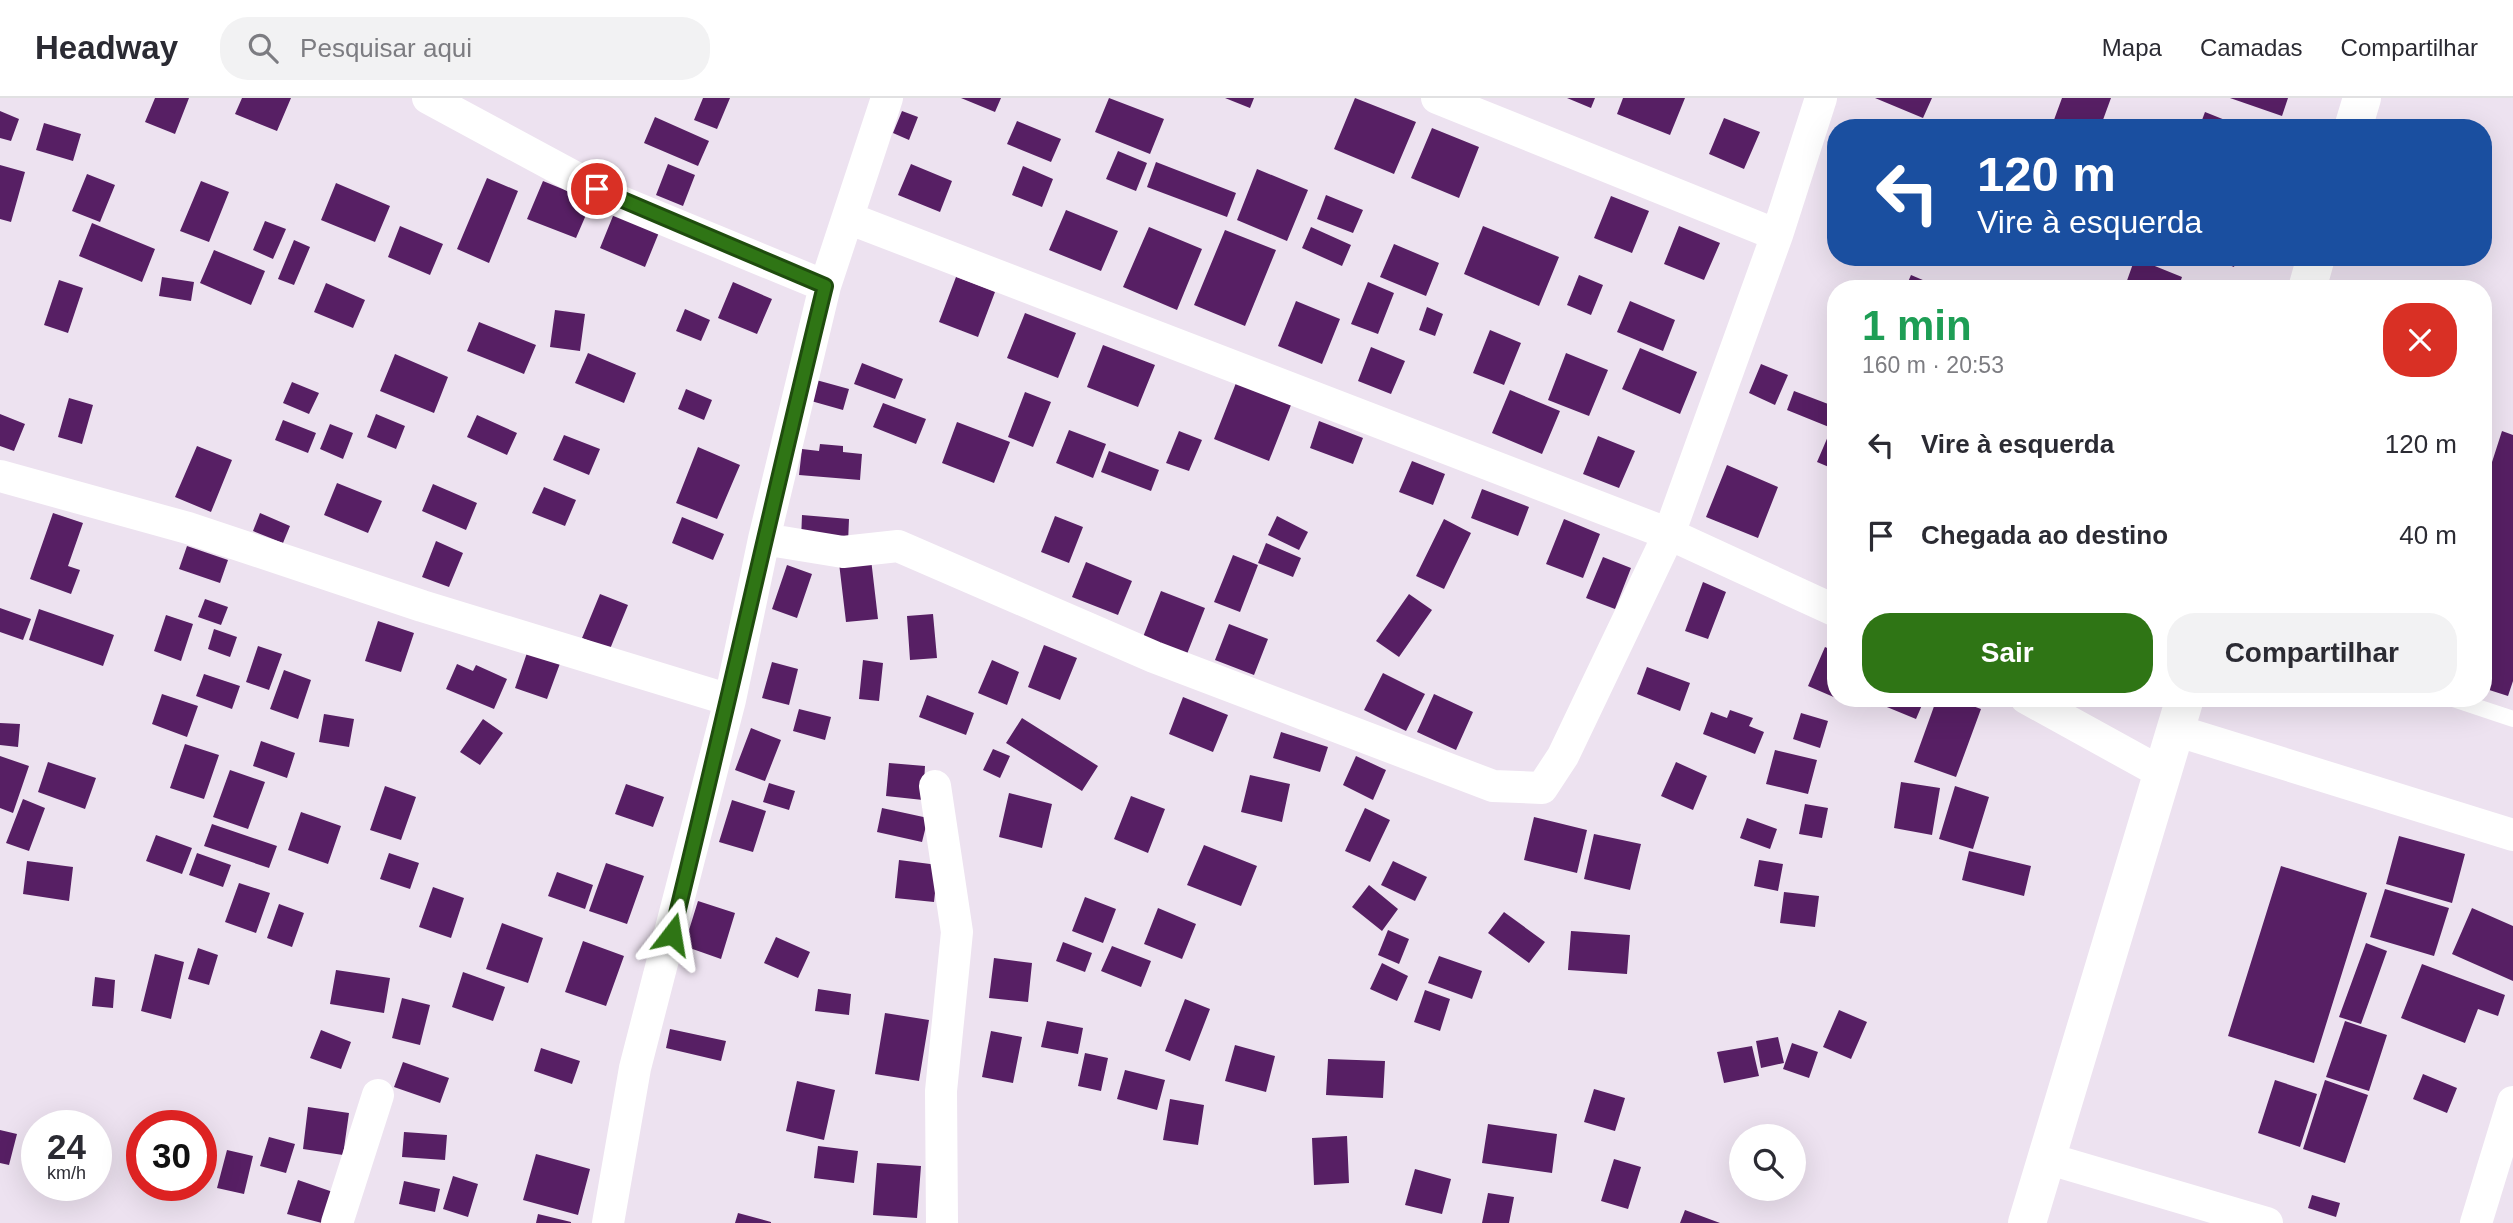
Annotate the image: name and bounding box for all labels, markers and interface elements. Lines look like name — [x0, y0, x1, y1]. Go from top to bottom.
search box — [220, 17, 710, 80]
text: Headway — [35, 29, 178, 66]
icon: search — [244, 29, 282, 67]
text: Pesquisar aqui — [300, 33, 472, 63]
text: Mapa — [2102, 34, 2162, 61]
text: Camadas — [2200, 34, 2303, 61]
text: Compartilhar — [2341, 34, 2478, 61]
icon: left — [1862, 147, 1953, 238]
text: 120 m — [1977, 147, 2116, 201]
pin — [567, 159, 627, 219]
icon: arrive — [578, 170, 616, 208]
text: Vire à esquerda — [1977, 204, 2202, 240]
text: 1 min — [1862, 302, 1972, 349]
button: close — [2383, 303, 2457, 377]
text: 160 m · 20:53 — [1862, 352, 2004, 378]
icon: left — [1862, 426, 1900, 464]
text: Vire à esquerda — [1921, 429, 2114, 459]
text: 120 m — [2385, 429, 2457, 459]
icon: arrive — [1862, 517, 1900, 555]
text: Chegada ao destino — [1921, 520, 2168, 550]
text: 40 m — [2399, 520, 2457, 550]
button: Sair — [1862, 613, 2153, 693]
button: Compartilhar — [2167, 613, 2457, 693]
position arrow — [635, 897, 709, 971]
speed limit sign: 30 — [126, 1110, 217, 1201]
map controls — [1729, 1124, 1806, 1201]
button: search — [1729, 1124, 1806, 1201]
text: 24 — [47, 1127, 86, 1166]
text: km/h — [47, 1163, 86, 1183]

